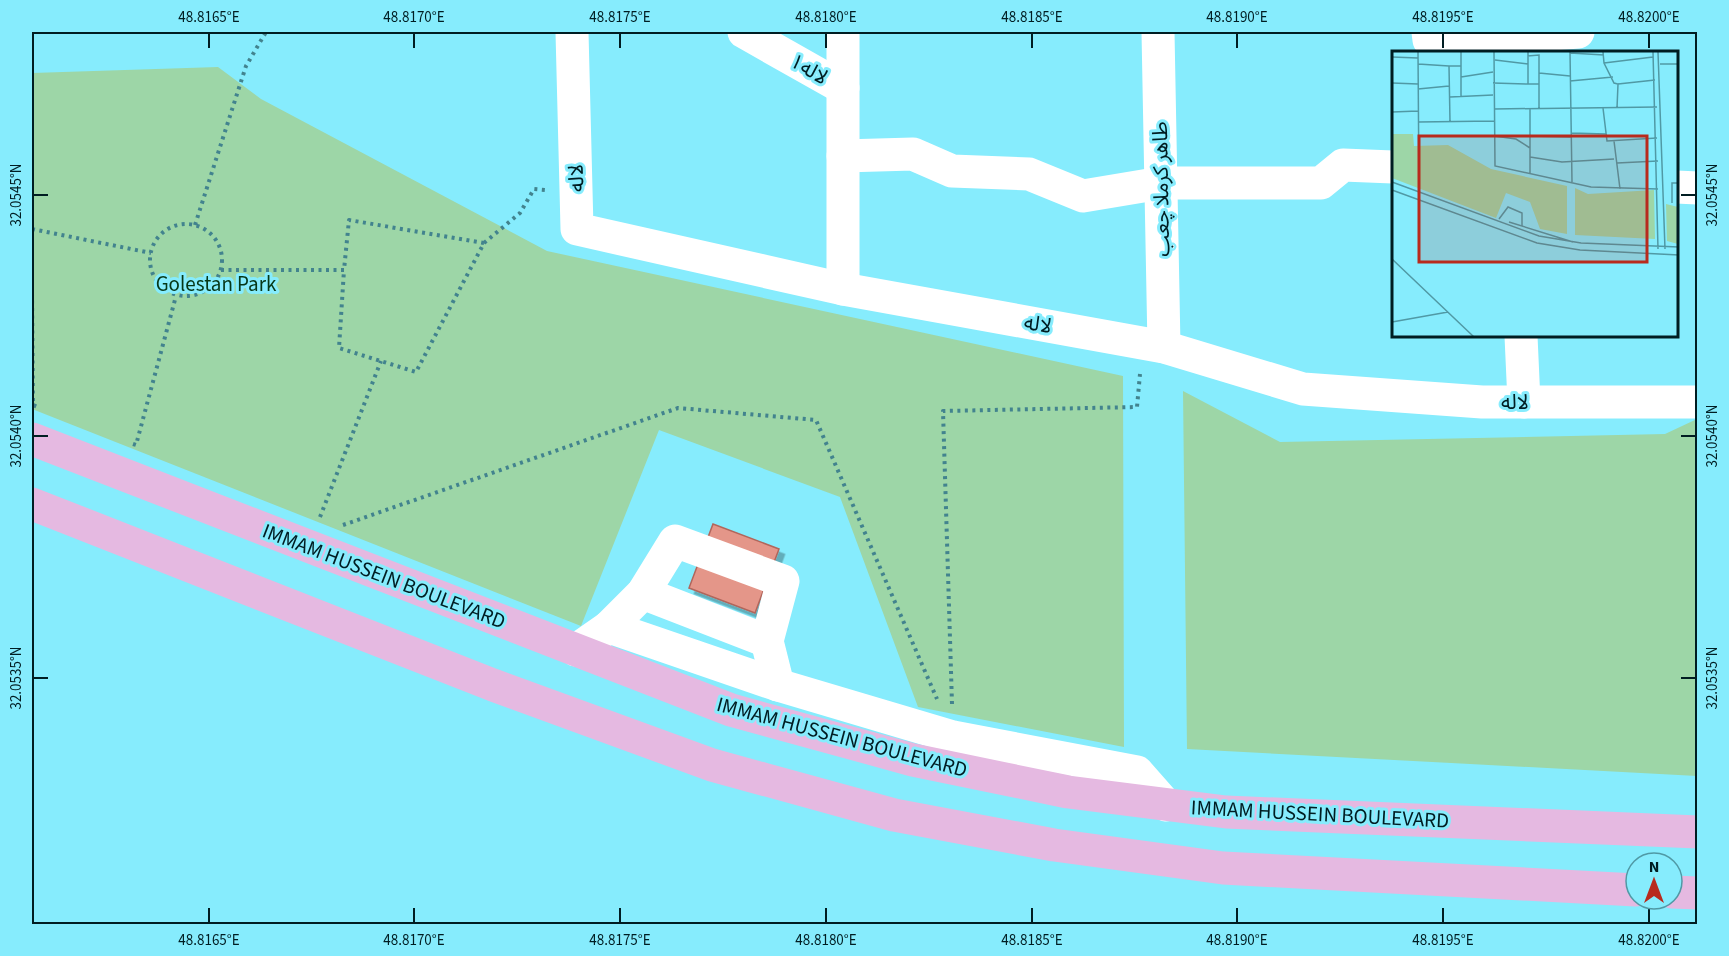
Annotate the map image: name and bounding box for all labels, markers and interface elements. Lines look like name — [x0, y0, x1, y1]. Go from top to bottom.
text: 48.8165°E — [178, 7, 240, 28]
text: 48.8170°E — [383, 7, 445, 28]
text: 48.8175°E — [589, 7, 651, 28]
text: 48.8180°E — [795, 7, 857, 28]
text: 48.8185°E — [1001, 7, 1063, 28]
text: 48.8190°E — [1206, 7, 1268, 28]
text: 48.8195°E — [1412, 7, 1474, 28]
text: 48.8200°E — [1618, 7, 1680, 28]
street label: لاله۱ — [784, 46, 834, 92]
inset map — [1392, 51, 1678, 338]
street label: طاهر کرملا چعب — [1145, 121, 1177, 257]
text: 32.0545°N — [6, 163, 27, 227]
text: 32.0545°N — [1702, 163, 1723, 227]
street label: لاله — [561, 164, 591, 192]
park label: Golestan Park — [156, 269, 277, 299]
street label: لاله — [1022, 307, 1054, 341]
street label: لاله — [1501, 387, 1529, 417]
text: 32.0540°N — [6, 404, 27, 468]
text: 32.0540°N — [1702, 404, 1723, 468]
street label: IMMAM HUSSEIN BOULEVARD — [258, 516, 510, 636]
text: 32.0535°N — [6, 646, 27, 710]
text: 32.0535°N — [1702, 646, 1723, 710]
street label: IMMAM HUSSEIN BOULEVARD — [713, 689, 971, 785]
street label: IMMAM HUSSEIN BOULEVARD — [1190, 792, 1450, 836]
north arrow — [1624, 851, 1684, 911]
text: N — [1649, 856, 1659, 878]
text: 48.8165°E — [178, 930, 240, 951]
text: 48.8170°E — [383, 930, 445, 951]
text: 48.8175°E — [589, 930, 651, 951]
text: 48.8180°E — [795, 930, 857, 951]
text: 48.8185°E — [1001, 930, 1063, 951]
text: 48.8190°E — [1206, 930, 1268, 951]
text: 48.8195°E — [1412, 930, 1474, 951]
text: 48.8200°E — [1618, 930, 1680, 951]

